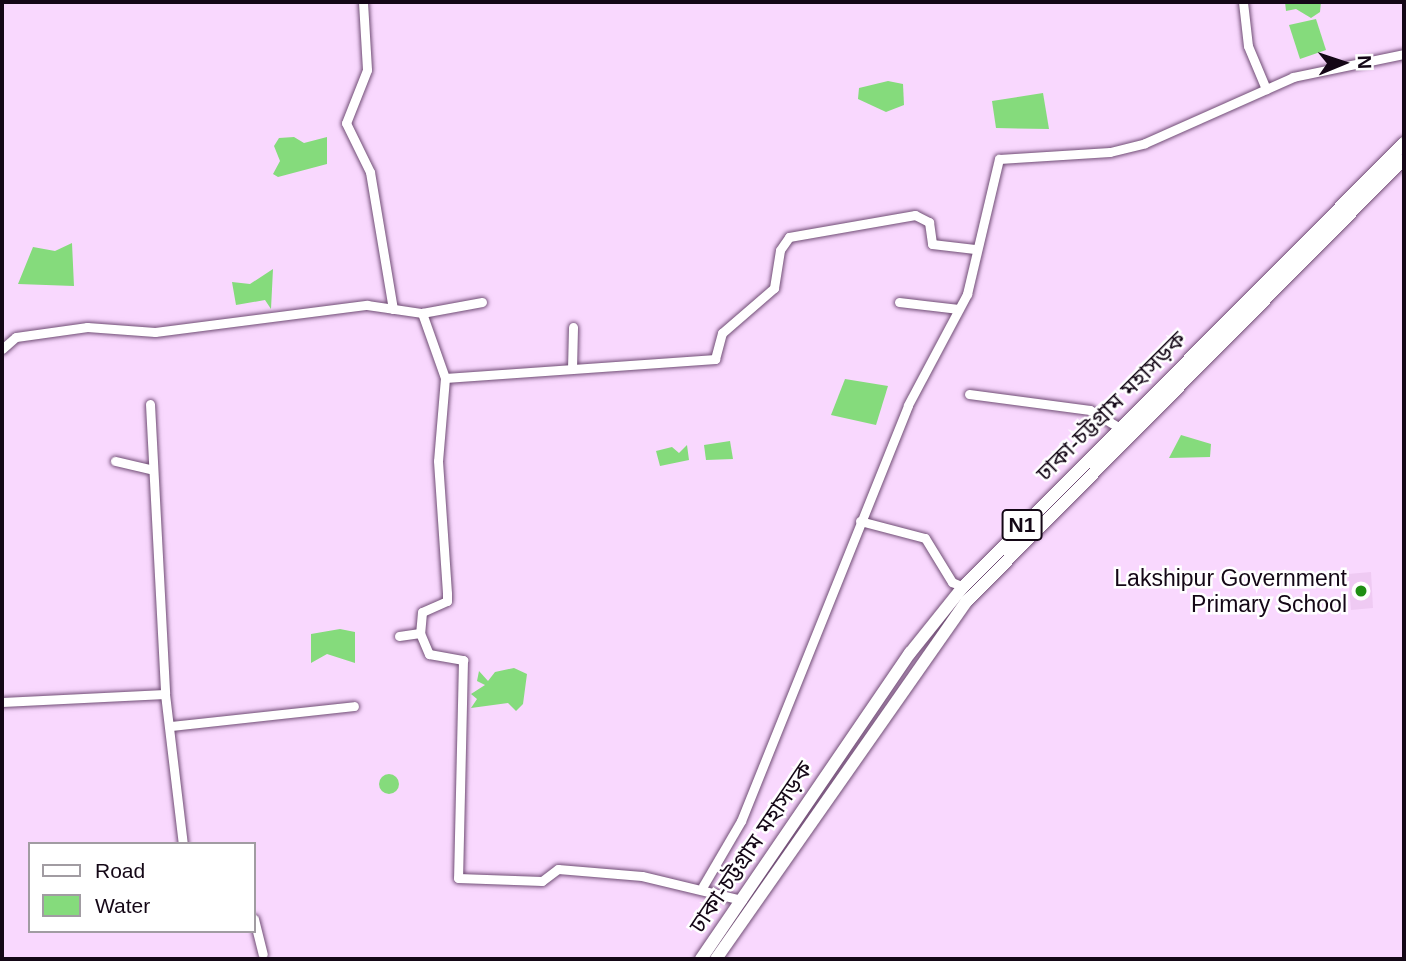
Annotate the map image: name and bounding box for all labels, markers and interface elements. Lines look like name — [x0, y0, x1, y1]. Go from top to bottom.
north arrow — [1308, 28, 1378, 98]
text: N — [1354, 55, 1375, 69]
street label: ঢাকা-চট্টগ্রাম মহাসড়ক — [1030, 325, 1192, 487]
road number: N1 — [1001, 508, 1043, 542]
place label: Lakshipur Government Primary School — [1114, 564, 1347, 618]
marker: Lakshipur Government Primary School — [1353, 583, 1369, 599]
street label: ঢাকা-চট্টগ্রাম মহাসড়ক — [683, 756, 819, 938]
legend — [28, 842, 256, 933]
text: Road — [95, 859, 145, 882]
text: Water — [95, 894, 150, 917]

